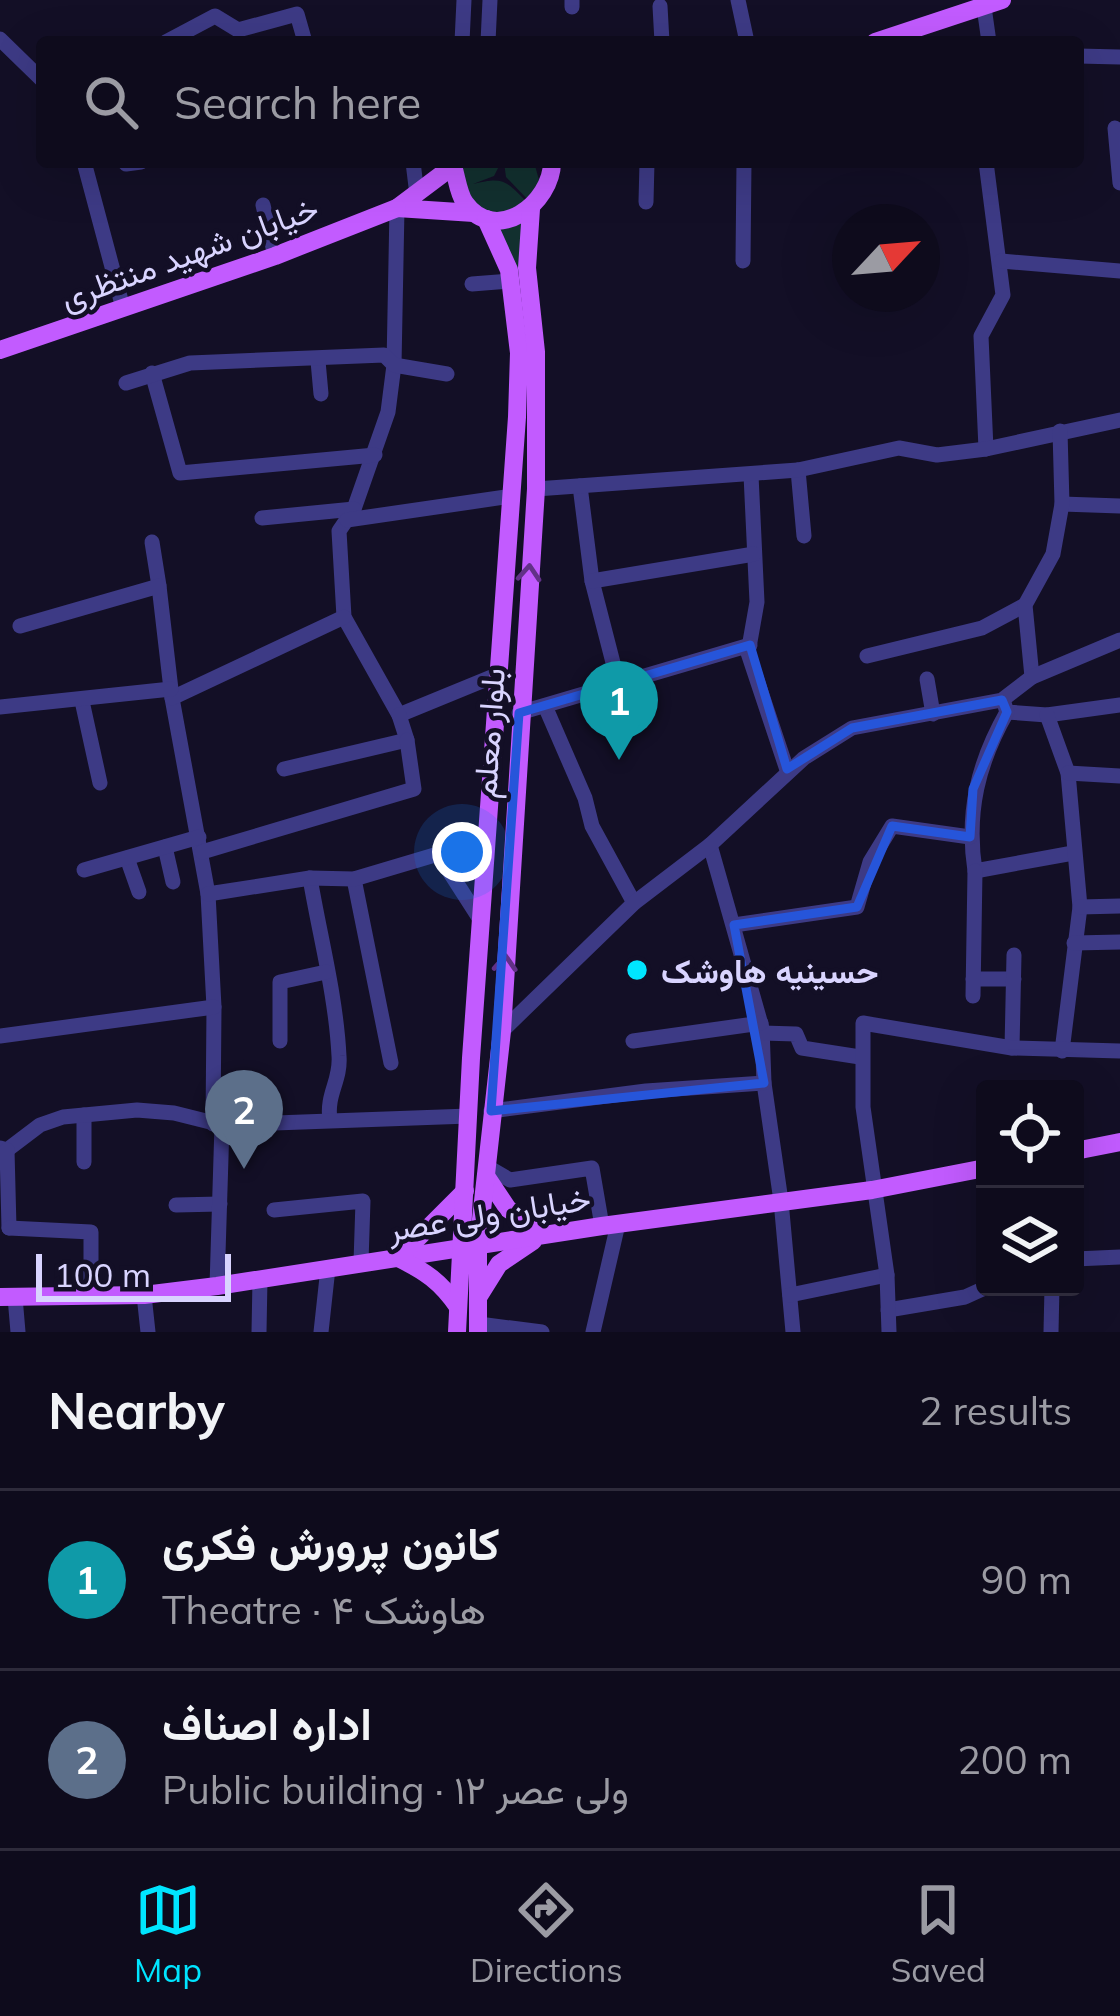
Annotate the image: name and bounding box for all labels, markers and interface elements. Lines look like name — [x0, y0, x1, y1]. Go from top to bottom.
search box — [36, 36, 1084, 168]
icon: search — [78, 69, 144, 135]
text: Search here — [174, 74, 421, 130]
street label: خیابان شهید منتظری — [54, 186, 324, 319]
north arrow — [832, 204, 940, 312]
one-way arrow — [516, 564, 542, 583]
pin: 1 — [580, 661, 658, 760]
street label: بلوار معلم — [463, 667, 515, 800]
your location — [432, 822, 492, 882]
place label: حسینیه هاوشک — [661, 950, 878, 992]
one-way arrow — [492, 953, 518, 972]
marker: حسینیه هاوشک — [624, 957, 650, 983]
pin: 2 — [205, 1070, 283, 1169]
map controls — [976, 1080, 1084, 1296]
button: locate — [976, 1080, 1084, 1188]
street label: خیابان ولی عصر — [384, 1177, 593, 1250]
button: layers — [976, 1188, 1084, 1296]
scale bar — [36, 1248, 231, 1301]
text: 100 m — [54, 1254, 151, 1295]
text: Nearby — [48, 1378, 225, 1442]
text: 2 results — [919, 1386, 1072, 1435]
text: کانون پرورش فکری — [162, 1515, 500, 1571]
text: 1 — [75, 1555, 99, 1604]
text: 90 m — [981, 1555, 1072, 1604]
text: Theatre · هاوشک ۴ — [162, 1585, 486, 1634]
text: اداره اصناف — [162, 1695, 372, 1751]
text: 2 — [75, 1735, 99, 1784]
text: 200 m — [957, 1735, 1072, 1784]
text: Public building · ولی عصر ۱۲ — [162, 1765, 629, 1814]
tab: Map — [134, 1877, 202, 1990]
tab: Directions — [470, 1877, 623, 1990]
tab: Saved — [891, 1877, 986, 1990]

